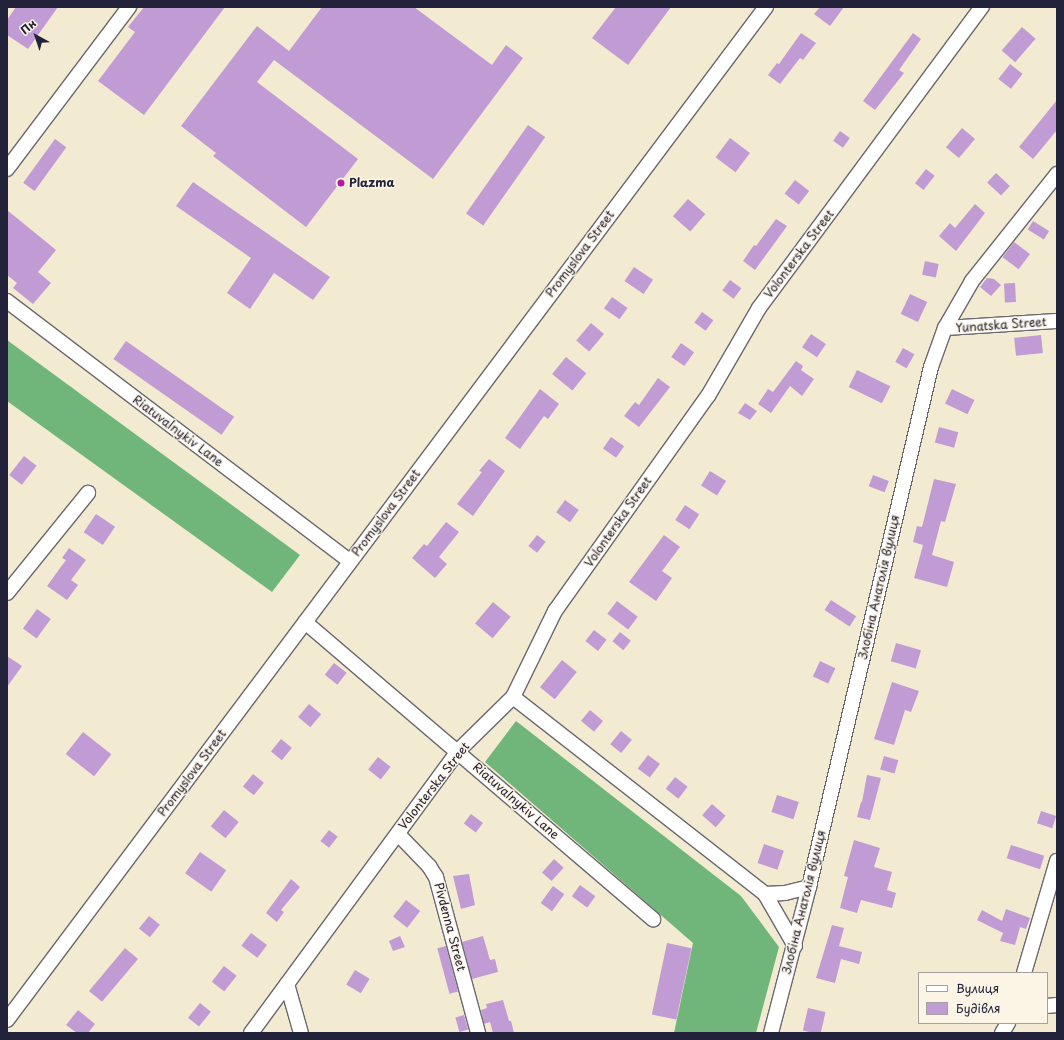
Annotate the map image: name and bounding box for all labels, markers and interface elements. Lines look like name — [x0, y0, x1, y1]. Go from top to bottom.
text: Пн — [16, 15, 40, 38]
north arrow — [16, 16, 56, 56]
place label: Plazma — [349, 176, 394, 190]
marker: Plazma — [336, 178, 346, 188]
street label: Volonterska Street — [761, 207, 837, 301]
street label: Promyslova Street — [543, 208, 617, 300]
street label: Yunatska Street — [954, 315, 1048, 335]
street label: Riatuvalnykiv Lane — [130, 392, 226, 470]
street label: Promyslova Street — [349, 467, 423, 559]
street label: Volonterska Street — [581, 474, 655, 570]
street label: Злобіна Анатолія вулиця — [855, 513, 903, 661]
street label: Promyslova Street — [155, 727, 229, 819]
street label: Volonterska Street — [395, 739, 473, 833]
street label: Riatuvalnykiv Lane — [470, 759, 562, 843]
street label: Злобіна Анатолія вулиця — [779, 828, 829, 976]
street label: Pivdenna Street — [431, 881, 469, 973]
legend — [918, 972, 1048, 1024]
text: Вулиця — [956, 979, 999, 997]
text: Будівля — [956, 999, 1001, 1017]

